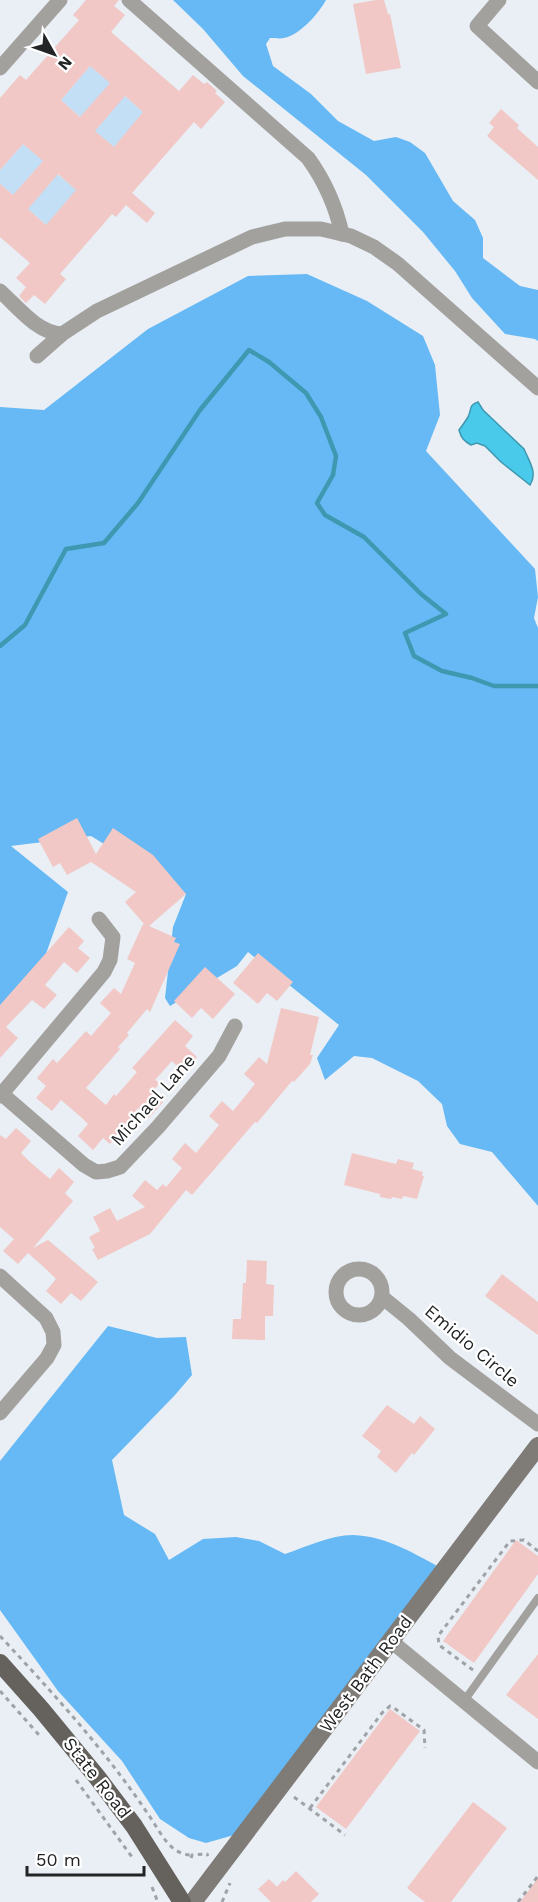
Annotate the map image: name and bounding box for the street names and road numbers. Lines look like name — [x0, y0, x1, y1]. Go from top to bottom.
street label: Michael Lane — [106, 1050, 199, 1150]
street label: Emidio Circle — [421, 1300, 524, 1391]
street label: West Bath Road — [315, 1611, 416, 1736]
street label: State Road — [59, 1733, 136, 1822]

